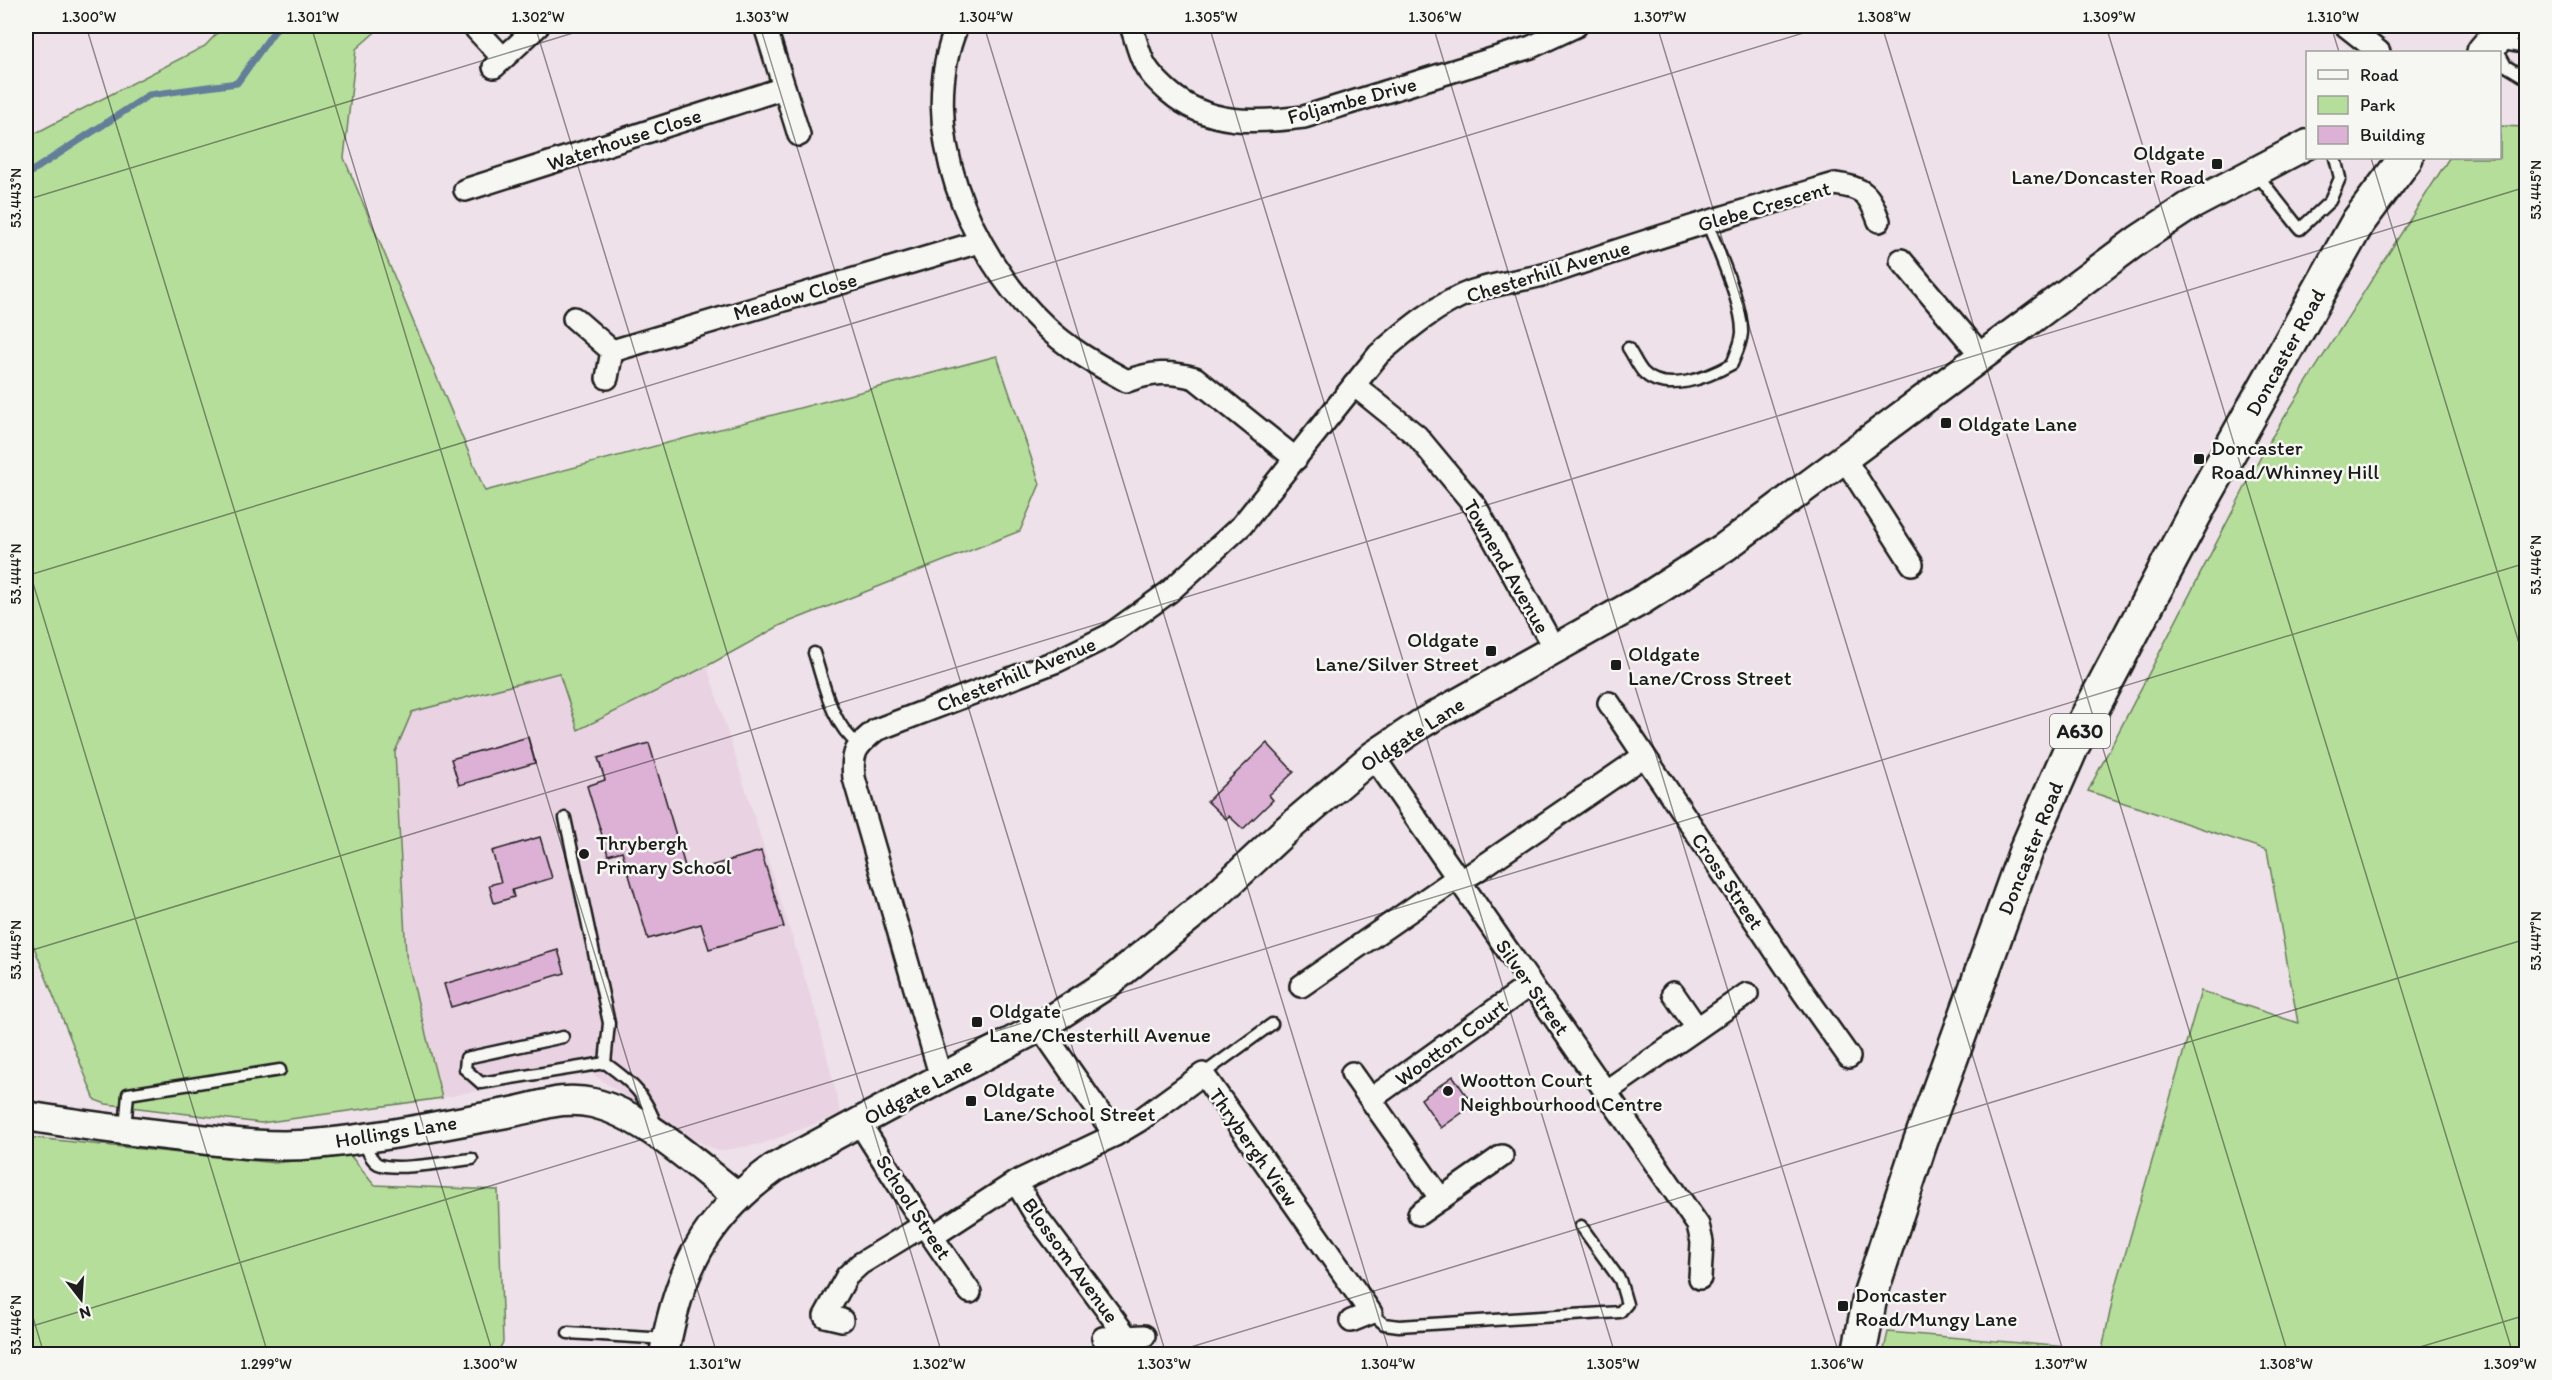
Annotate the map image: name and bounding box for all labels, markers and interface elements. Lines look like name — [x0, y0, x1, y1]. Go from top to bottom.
text: 1.300°W — [62, 8, 116, 26]
text: 1.301°W — [287, 8, 339, 26]
text: 1.302°W — [511, 8, 565, 26]
text: 1.303°W — [735, 8, 789, 26]
text: 1.304°W — [959, 8, 1013, 26]
text: 1.305°W — [1184, 8, 1238, 26]
text: 1.306°W — [1408, 8, 1462, 26]
text: 1.307°W — [1634, 8, 1687, 26]
text: 1.308°W — [1857, 8, 1911, 26]
text: 1.309°W — [2082, 8, 2136, 26]
text: 1.310°W — [2307, 8, 2359, 26]
legend — [2306, 51, 2501, 159]
text: Road — [2360, 64, 2399, 86]
street label: Foljambe Drive — [1285, 71, 1419, 129]
text: Park — [2360, 94, 2395, 116]
street label: Waterhouse Close — [544, 102, 704, 176]
text: Building — [2360, 124, 2426, 146]
place label: Oldgate Lane/Doncaster Road — [2011, 140, 2206, 189]
marker: Oldgate Lane/Doncaster Road — [2210, 157, 2224, 171]
text: 53.445°N — [2527, 160, 2545, 220]
text: 53.443°N — [7, 168, 25, 228]
street label: Glebe Crescent — [1695, 175, 1833, 237]
street label: Chesterhill Avenue — [1463, 234, 1633, 308]
street label: Meadow Close — [730, 266, 860, 326]
street label: Doncaster Road — [2240, 284, 2331, 420]
place label: Oldgate Lane — [1958, 411, 2077, 436]
marker: Oldgate Lane — [1939, 416, 1953, 430]
place label: Doncaster Road/Whinney Hill — [2211, 435, 2379, 484]
marker: Doncaster Road/Whinney Hill — [2192, 452, 2206, 466]
street label: Townend Avenue — [1458, 494, 1556, 638]
text: 53.446°N — [2527, 535, 2545, 595]
text: 53.444°N — [7, 543, 25, 605]
place label: Oldgate Lane/Silver Street — [1315, 627, 1479, 676]
street label: Chesterhill Avenue — [933, 631, 1099, 717]
place label: Oldgate Lane/Cross Street — [1628, 641, 1792, 690]
marker: Oldgate Lane/Silver Street — [1484, 644, 1498, 658]
marker: Oldgate Lane/Cross Street — [1609, 658, 1623, 672]
street label: Oldgate Lane — [1355, 691, 1469, 777]
road number: A630 — [2050, 714, 2110, 748]
street label: Doncaster Road — [1992, 777, 2068, 918]
street label: Cross Street — [1686, 828, 1770, 934]
place label: Thrybergh Primary School — [596, 830, 732, 879]
marker: Thrybergh Primary School — [577, 847, 591, 861]
text: 53.447°N — [2527, 911, 2545, 971]
text: 53.445°N — [7, 920, 25, 980]
street label: Silver Street — [1491, 934, 1575, 1040]
street label: Wootton Court — [1390, 993, 1512, 1091]
place label: Oldgate Lane/Chesterhill Avenue — [989, 998, 1211, 1047]
marker: Oldgate Lane/Chesterhill Avenue — [970, 1015, 984, 1029]
street label: Oldgate Lane — [859, 1052, 977, 1130]
place label: Wootton Court Neighbourhood Centre — [1460, 1067, 1662, 1116]
place label: Oldgate Lane/School Street — [983, 1077, 1155, 1126]
street label: Thrybergh View — [1204, 1083, 1304, 1211]
marker: Wootton Court Neighbourhood Centre — [1441, 1084, 1455, 1098]
marker: Oldgate Lane/School Street — [964, 1094, 978, 1108]
street label: Hollings Lane — [333, 1109, 459, 1153]
street label: School Street — [871, 1150, 957, 1264]
street label: Blossom Avenue — [1017, 1192, 1125, 1328]
north arrow — [51, 1269, 111, 1329]
place label: Doncaster Road/Mungy Lane — [1855, 1282, 2017, 1331]
text: 53.446°N — [7, 1295, 25, 1355]
marker: Doncaster Road/Mungy Lane — [1836, 1299, 1850, 1313]
text: N — [77, 1302, 93, 1324]
text: 1.299°W — [240, 1355, 292, 1373]
text: 1.300°W — [463, 1355, 517, 1373]
text: 1.301°W — [689, 1355, 741, 1373]
text: 1.302°W — [912, 1355, 966, 1373]
text: 1.303°W — [1137, 1355, 1191, 1373]
text: 1.304°W — [1361, 1355, 1415, 1373]
text: 1.305°W — [1586, 1355, 1640, 1373]
text: 1.306°W — [1810, 1355, 1864, 1373]
text: 1.307°W — [2035, 1355, 2088, 1373]
text: 1.308°W — [2259, 1355, 2313, 1373]
text: 1.309°W — [2483, 1355, 2537, 1373]

